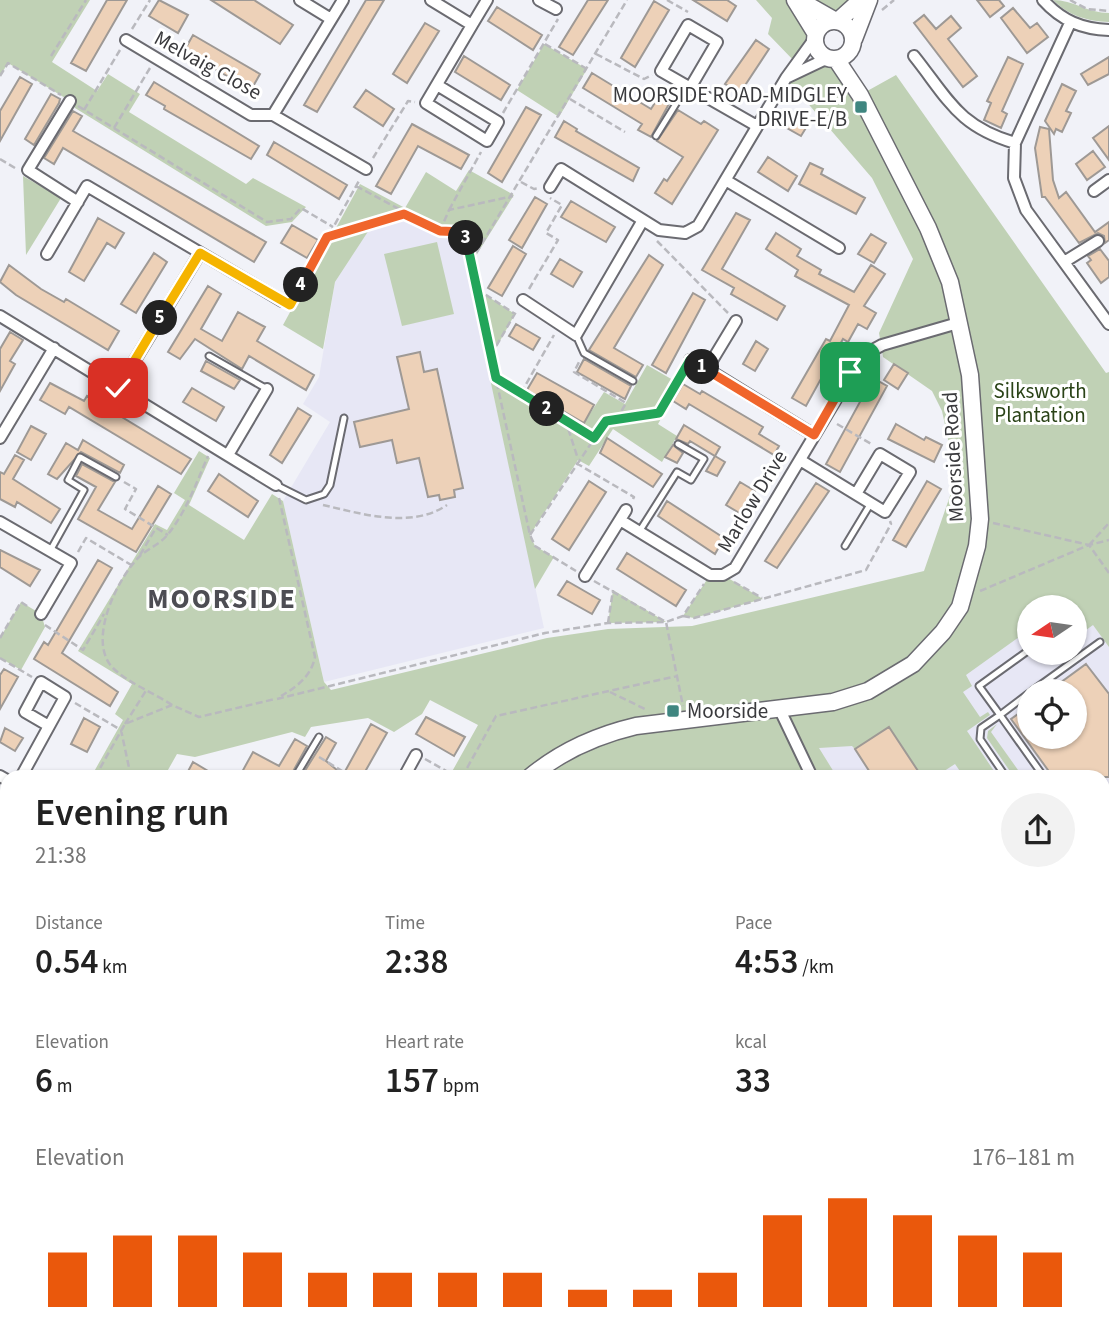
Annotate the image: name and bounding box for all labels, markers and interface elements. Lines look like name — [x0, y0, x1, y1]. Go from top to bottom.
street label: Melvaig Close — [149, 23, 267, 107]
place label: MOORSIDE ROAD-MIDGLEY DRIVE-E/B — [613, 80, 848, 134]
marker: MOORSIDE ROAD-MIDGLEY DRIVE-E/B — [853, 99, 869, 115]
pin: 3 — [448, 220, 484, 256]
text: 3 — [460, 224, 471, 251]
pin: 4 — [284, 268, 318, 302]
text: 4 — [295, 271, 306, 298]
pin: 5 — [142, 300, 178, 336]
text: 5 — [154, 304, 165, 331]
pin — [820, 342, 880, 402]
pin: 1 — [684, 350, 720, 384]
text: 1 — [696, 353, 707, 380]
icon: arrive — [831, 353, 869, 391]
pin — [88, 358, 148, 418]
icon: check — [99, 369, 137, 407]
park label: Silksworth Plantation — [993, 376, 1087, 430]
street label: Moorside Road — [935, 391, 971, 523]
pin: 2 — [530, 392, 564, 426]
text: 2 — [541, 395, 552, 422]
street label: Marlow Drive — [710, 444, 794, 558]
district label: MOORSIDE — [147, 579, 297, 619]
north arrow — [1017, 595, 1087, 665]
map controls — [1017, 595, 1087, 749]
button: locate — [1017, 679, 1087, 749]
place label: Moorside — [687, 696, 768, 726]
marker: Moorside — [665, 703, 681, 719]
text: Evening run — [35, 786, 229, 840]
button: share — [1001, 793, 1075, 867]
text: 21:38 — [35, 839, 86, 872]
text: Distance — [35, 910, 103, 937]
text: Time — [385, 910, 425, 937]
text: Pace — [735, 910, 772, 937]
text: 0.54 — [35, 937, 99, 987]
text: 2:38 — [385, 937, 449, 987]
text: 4:53 — [735, 937, 799, 987]
text: km — [99, 954, 127, 981]
text: /km — [799, 954, 834, 981]
text: Elevation — [35, 1029, 109, 1056]
text: Heart rate — [385, 1029, 464, 1056]
text: kcal — [735, 1029, 767, 1056]
text: 6 — [35, 1056, 53, 1106]
text: 157 — [385, 1056, 439, 1106]
text: 33 — [735, 1056, 771, 1106]
text: m — [53, 1073, 73, 1100]
text: bpm — [439, 1073, 479, 1100]
text: Elevation — [35, 1141, 125, 1174]
text: 176–181 m — [972, 1141, 1075, 1174]

